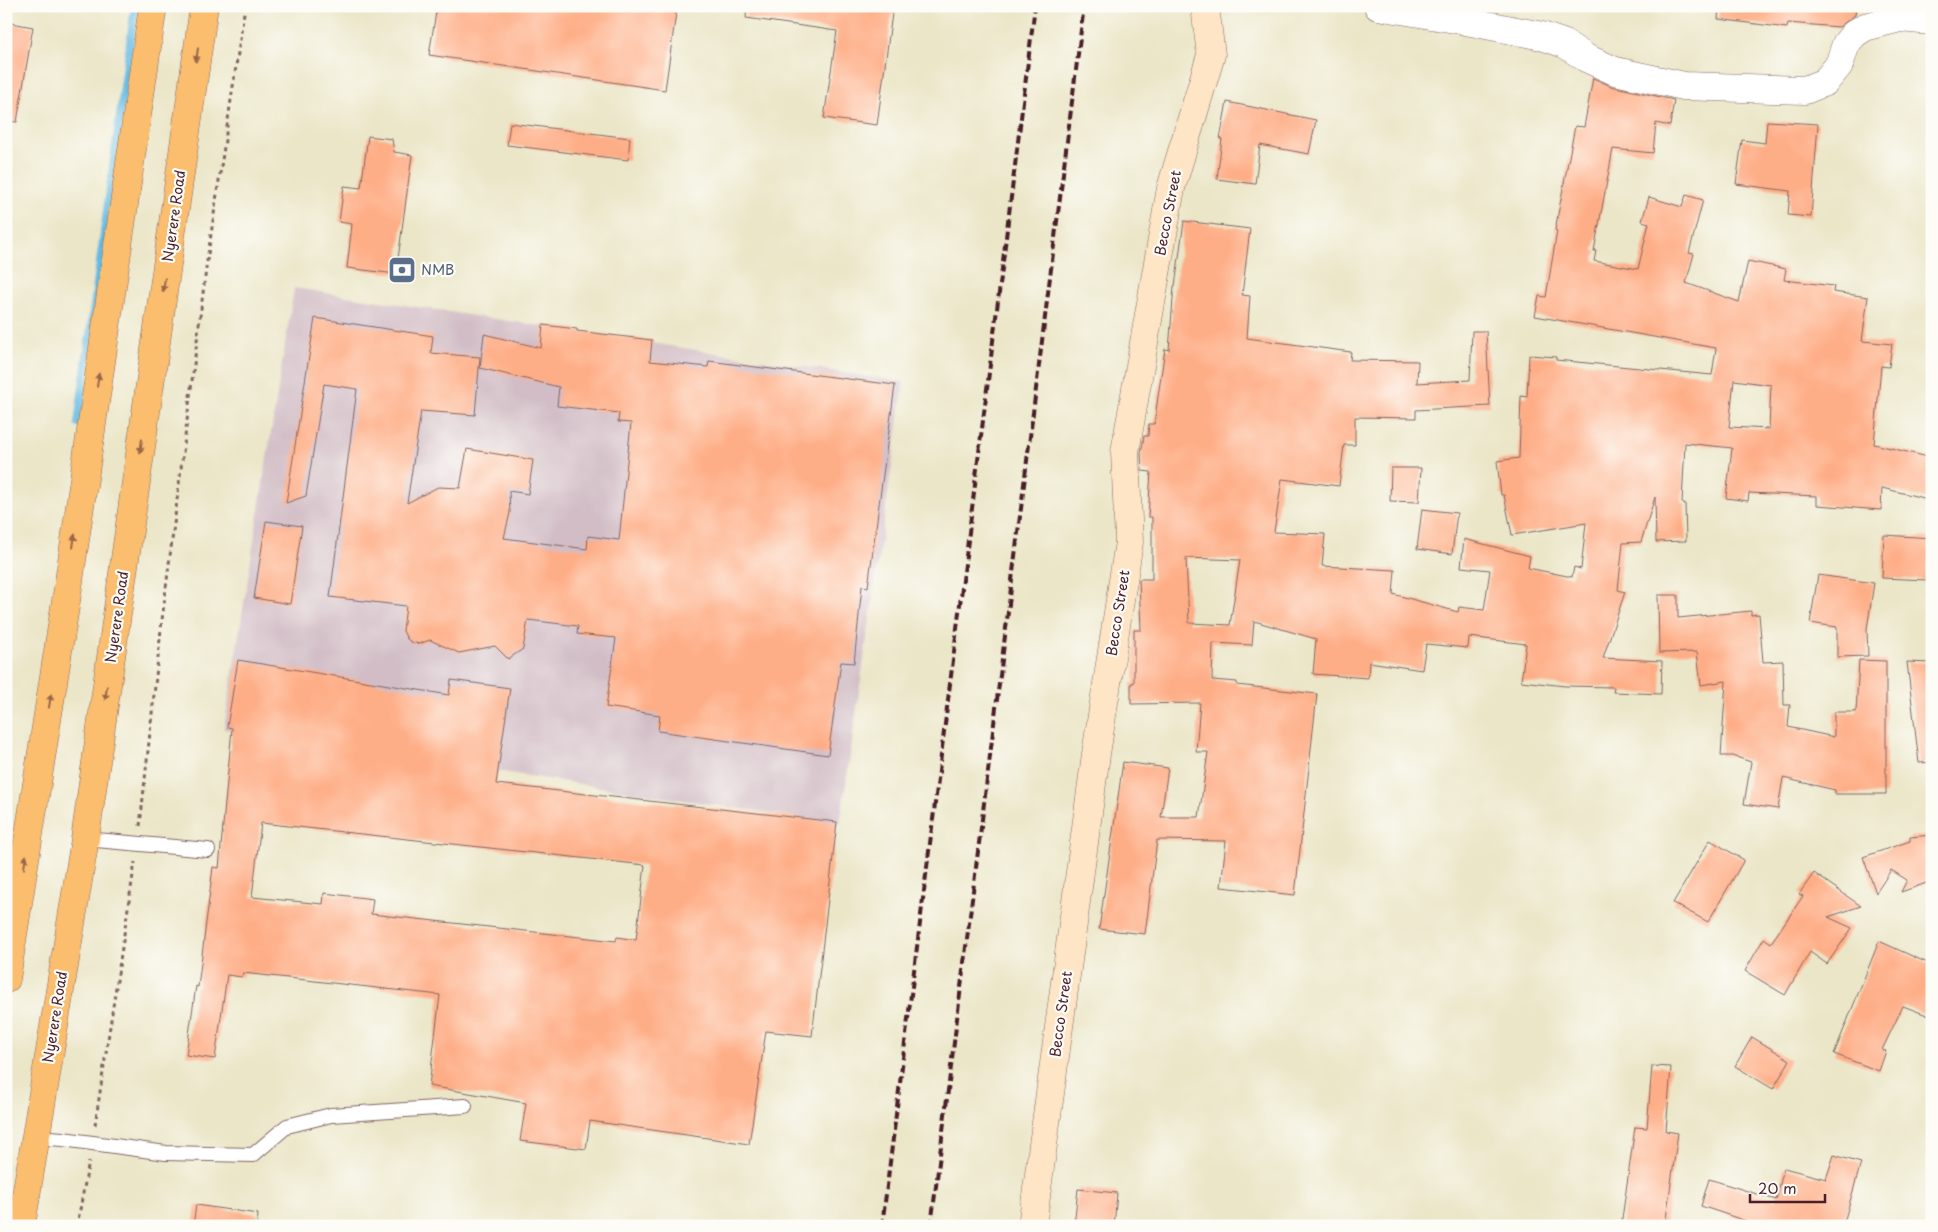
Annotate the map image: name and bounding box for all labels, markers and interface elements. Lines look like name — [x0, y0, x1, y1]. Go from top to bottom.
one-way arrow — [193, 47, 201, 63]
street label: Becco Street — [1149, 168, 1186, 258]
street label: Nyerere Road — [157, 169, 190, 263]
bank icon: NMB — [387, 255, 417, 285]
place label: NMB — [421, 259, 454, 280]
one-way arrow — [160, 277, 168, 293]
one-way arrow — [94, 371, 102, 387]
one-way arrow — [137, 438, 145, 454]
one-way arrow — [71, 532, 79, 548]
street label: Becco Street — [1100, 568, 1135, 657]
street label: Nyerere Road — [100, 570, 133, 664]
one-way arrow — [102, 685, 110, 701]
one-way arrow — [46, 693, 54, 709]
one-way arrow — [21, 853, 29, 869]
street label: Becco Street — [1044, 969, 1077, 1058]
street label: Nyerere Road — [37, 970, 72, 1064]
scale bar — [1750, 1172, 1826, 1204]
text: 20 m — [1758, 1176, 1797, 1199]

